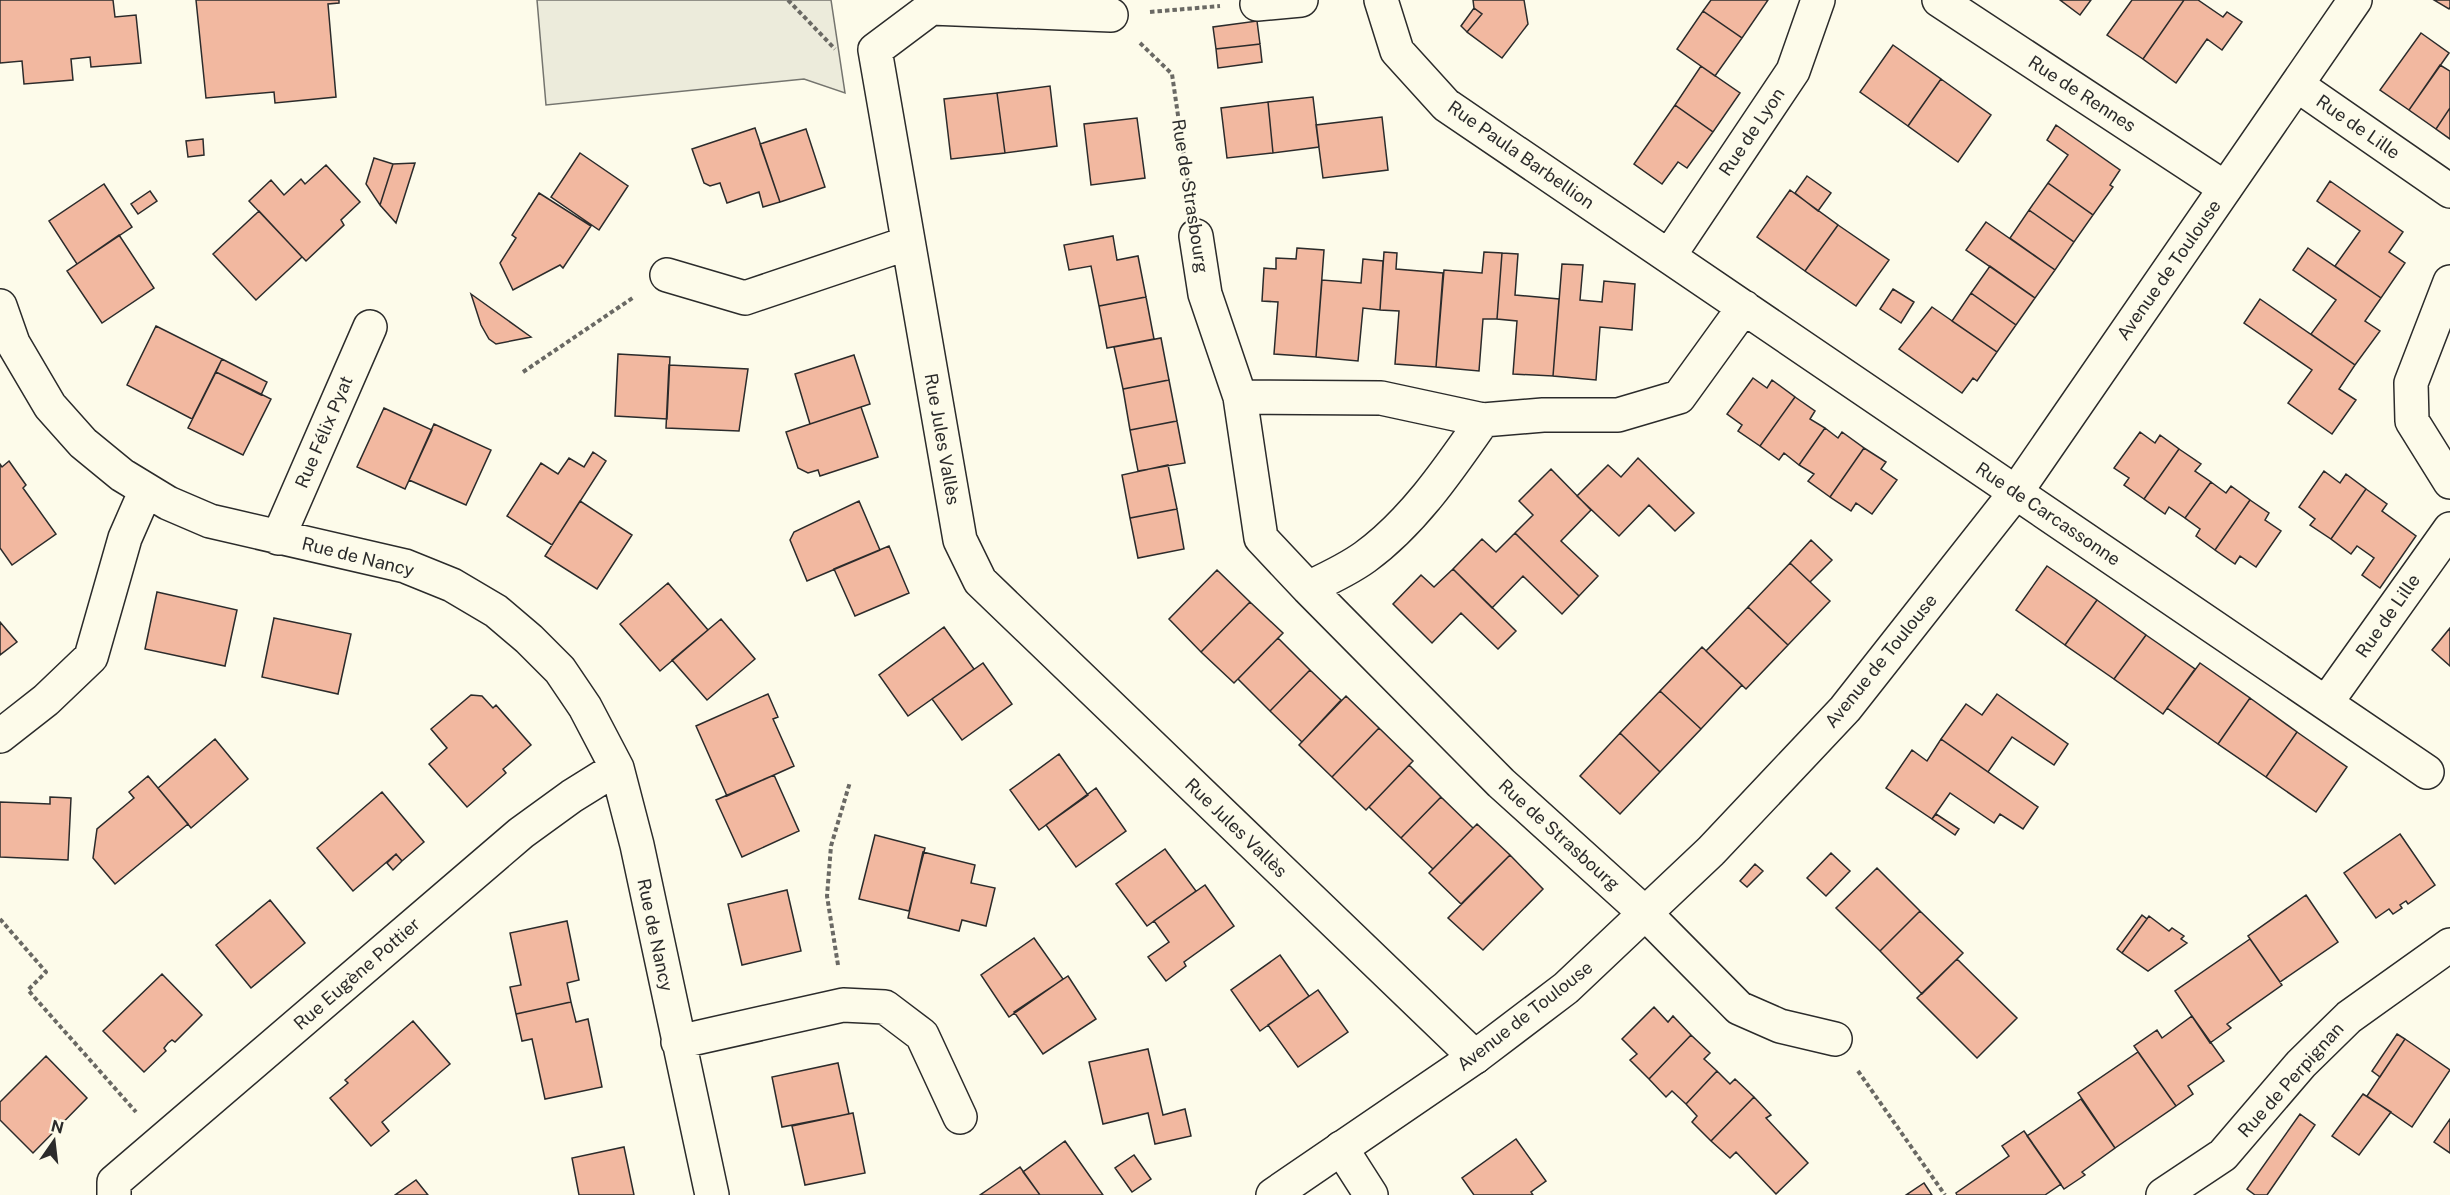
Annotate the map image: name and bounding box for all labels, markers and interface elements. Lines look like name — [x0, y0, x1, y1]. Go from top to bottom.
street label: Rue de Rennes — [2025, 51, 2140, 136]
street label: Rue de Lyon — [1714, 84, 1789, 180]
street label: Rue de Lille — [2312, 90, 2404, 163]
street label: Rue Paula Barbellion — [1444, 96, 1599, 213]
street label: Rue de Strasbourg — [1168, 117, 1213, 274]
street label: Avenue de Toulouse — [2112, 196, 2225, 344]
street label: Rue Jules Vallès — [921, 371, 964, 506]
street label: Rue Félix Pyat — [290, 373, 357, 491]
street label: Rue de Carcassonne — [1972, 457, 2125, 570]
street label: Rue de Nancy — [300, 532, 417, 581]
street label: Rue de Lille — [2351, 570, 2424, 662]
street label: Avenue de Toulouse — [1820, 590, 1941, 732]
street label: Rue Jules Vallès — [1181, 774, 1292, 882]
street label: Rue de Strasbourg — [1494, 775, 1624, 895]
street label: Rue de Nancy — [633, 876, 678, 994]
street label: Rue Eugène Pottier — [289, 913, 424, 1034]
street label: Avenue de Toulouse — [1453, 956, 1597, 1075]
street label: Rue de Perpignan — [2233, 1018, 2348, 1141]
north arrow — [24, 1111, 84, 1171]
text: N — [49, 1116, 66, 1138]

